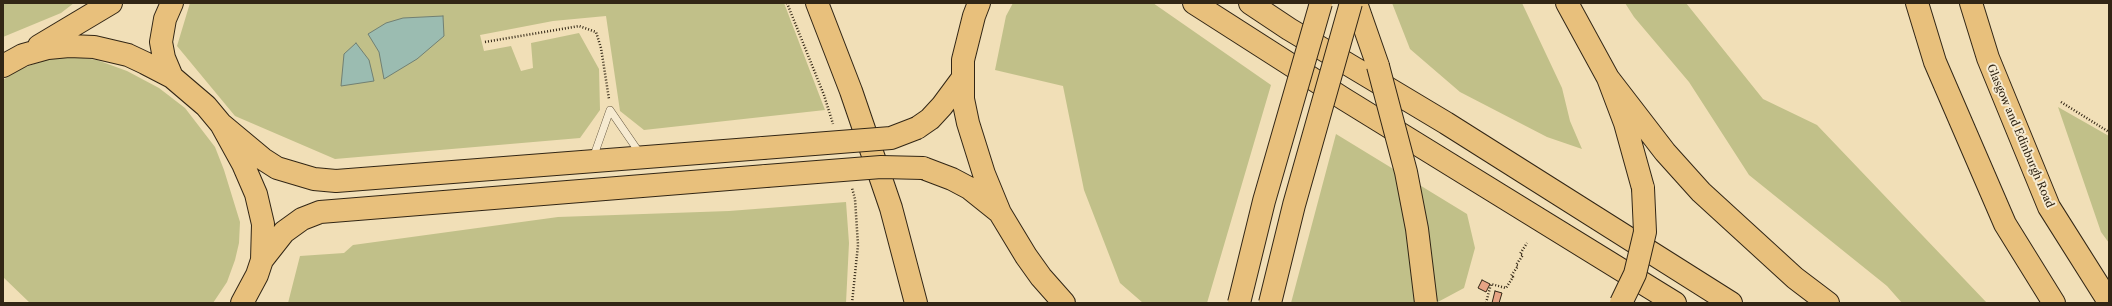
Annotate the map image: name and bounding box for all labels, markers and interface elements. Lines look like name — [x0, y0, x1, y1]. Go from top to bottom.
street label: Glasgow and Edinburgh Road — [1984, 62, 2056, 210]

